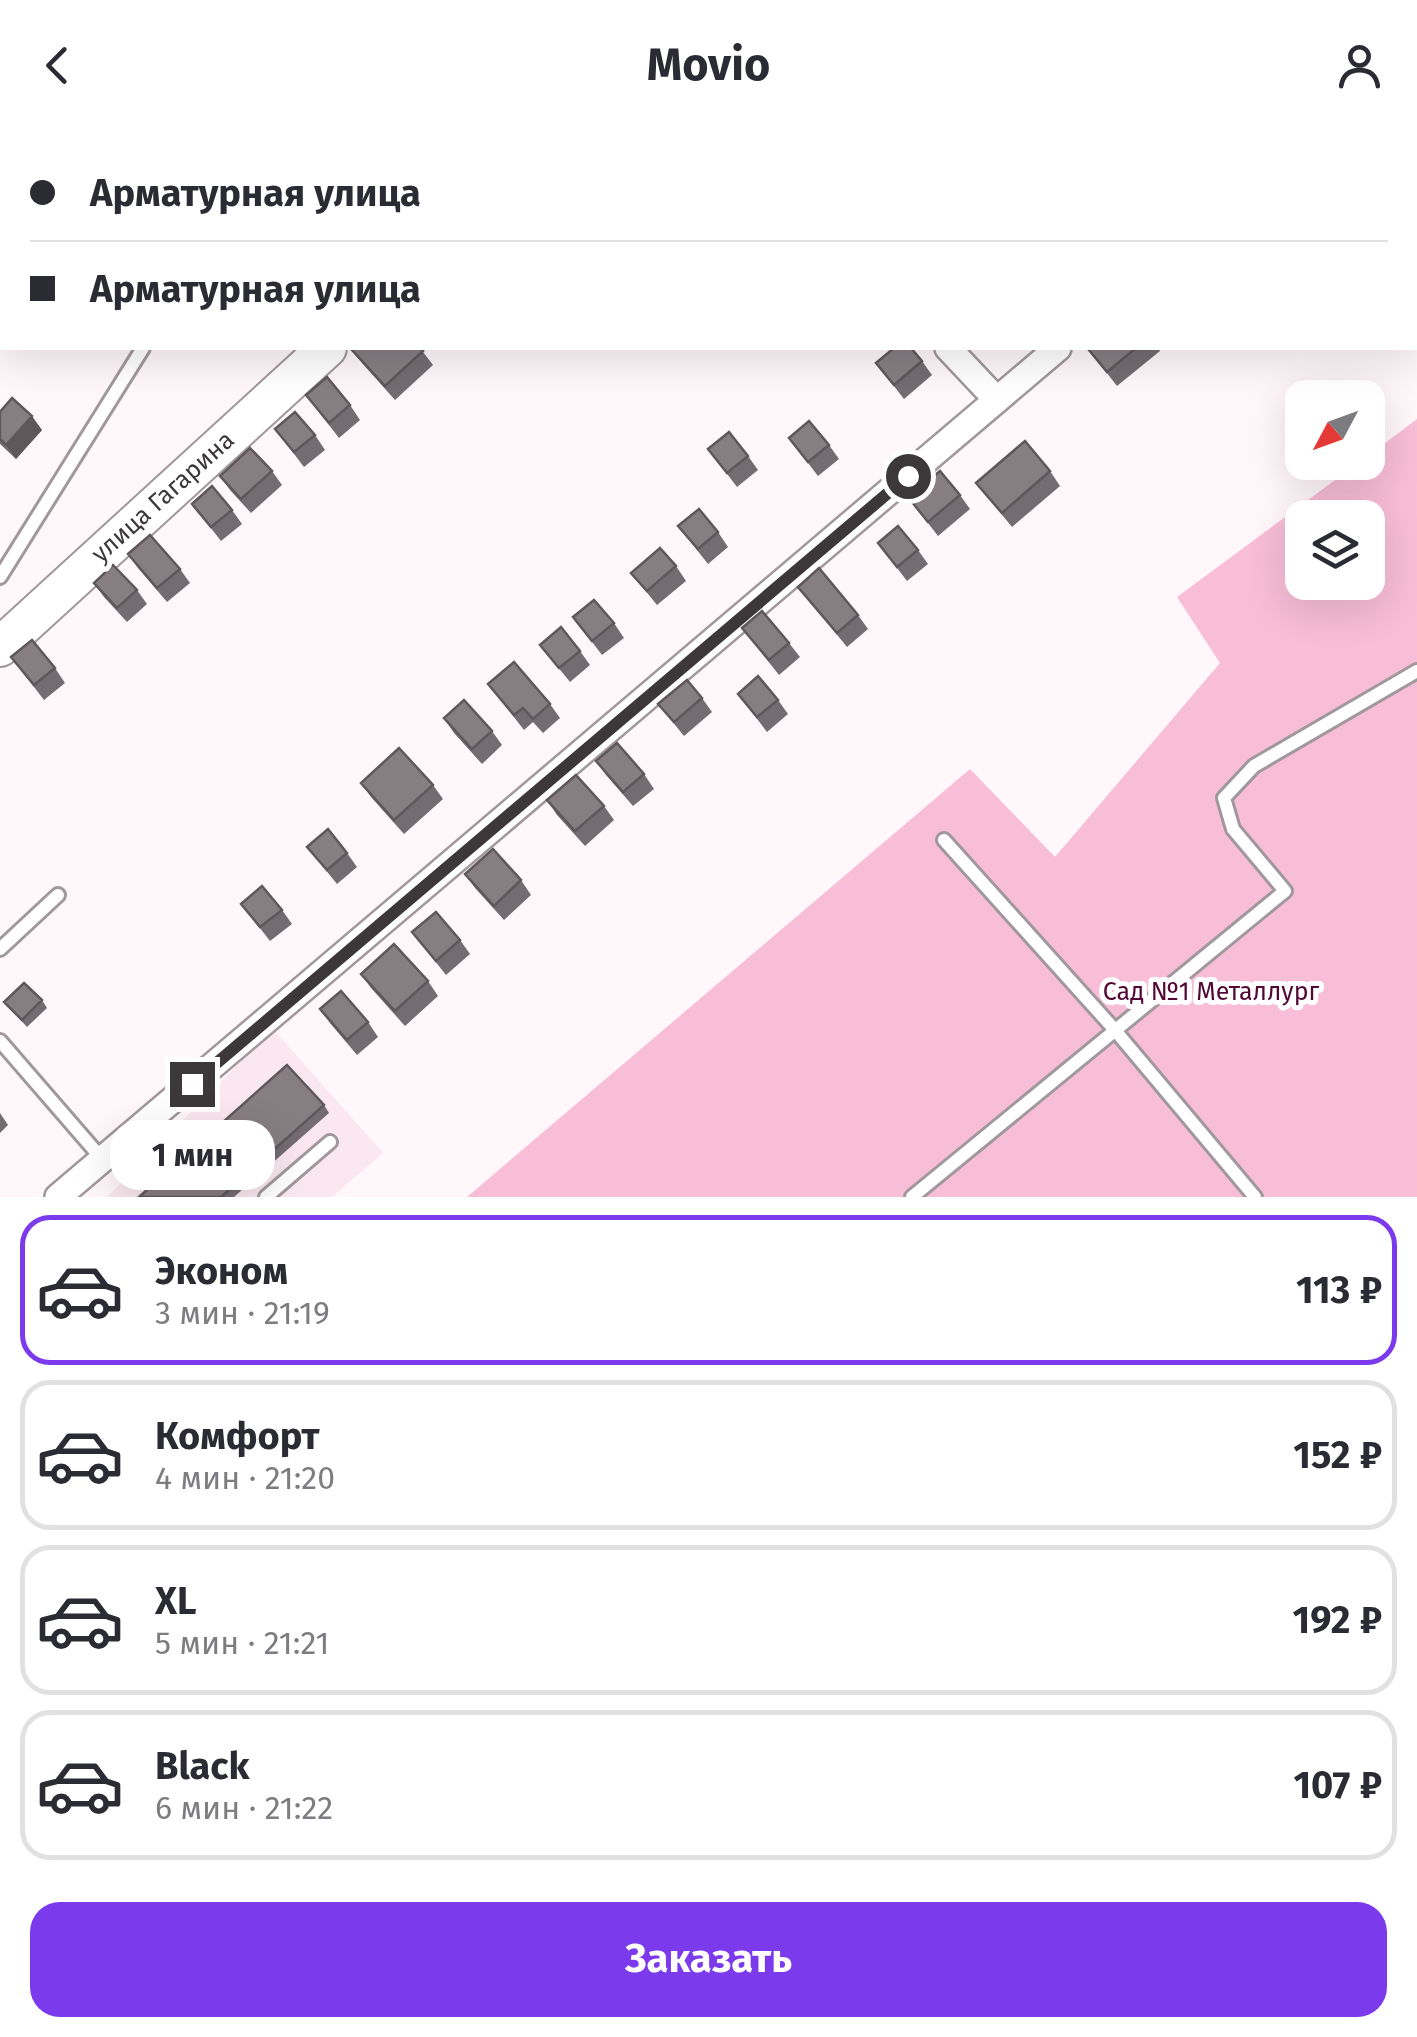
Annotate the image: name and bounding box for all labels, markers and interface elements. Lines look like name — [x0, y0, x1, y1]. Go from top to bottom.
icon: back — [30, 38, 85, 93]
text: Movio — [647, 38, 770, 92]
icon: person — [1332, 38, 1387, 93]
text: Арматурная улица — [90, 170, 421, 216]
text: Арматурная улица — [90, 266, 421, 312]
north arrow — [1285, 380, 1385, 480]
map controls — [1285, 380, 1385, 600]
street label: улица Гагарина — [85, 425, 241, 569]
route start — [886, 454, 931, 499]
button: layers — [1285, 500, 1385, 600]
park label: Сад №1 Металлург — [1103, 977, 1319, 1007]
route end — [170, 1062, 215, 1107]
callout: 1 мин — [110, 1119, 274, 1189]
text: 1 мин — [152, 1136, 233, 1174]
icon: car — [35, 1245, 125, 1335]
text: Эконом — [155, 1248, 288, 1294]
text: 113 ₽ — [1296, 1267, 1382, 1313]
text: 3 мин · 21:19 — [155, 1294, 330, 1332]
icon: car — [35, 1410, 125, 1500]
text: Комфорт — [155, 1413, 319, 1459]
text: 152 ₽ — [1293, 1432, 1382, 1478]
text: 4 мин · 21:20 — [155, 1459, 335, 1497]
icon: car — [35, 1575, 125, 1665]
text: XL — [155, 1578, 197, 1624]
text: 192 ₽ — [1293, 1597, 1382, 1643]
text: 5 мин · 21:21 — [155, 1624, 329, 1662]
icon: car — [35, 1740, 125, 1830]
text: Black — [155, 1743, 250, 1789]
text: 107 ₽ — [1293, 1762, 1382, 1808]
text: 6 мин · 21:22 — [155, 1789, 333, 1827]
button: Заказать — [30, 1902, 1387, 2017]

